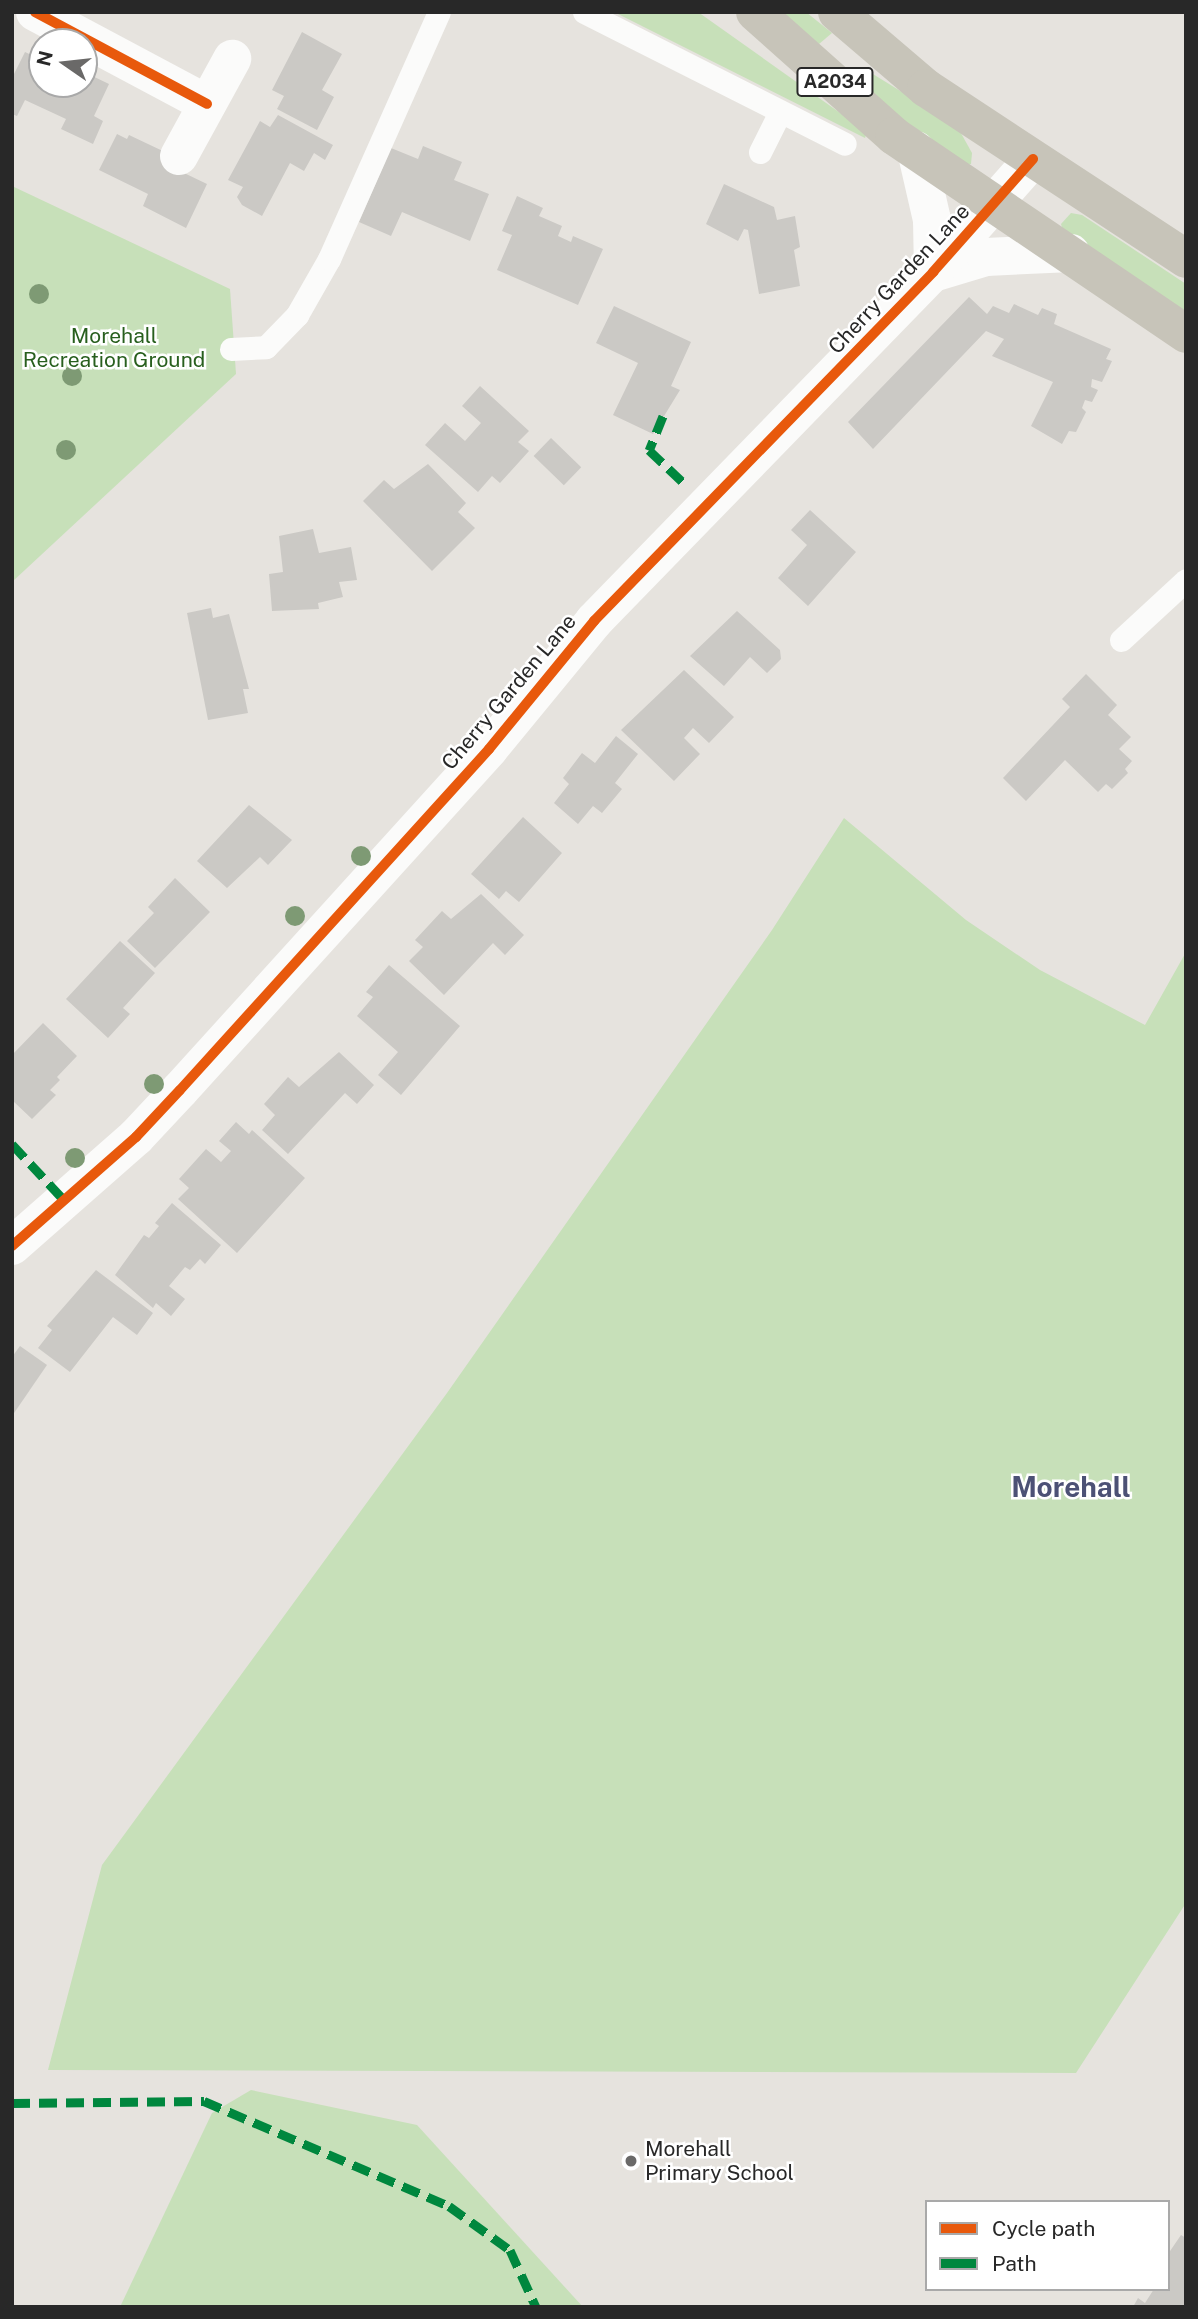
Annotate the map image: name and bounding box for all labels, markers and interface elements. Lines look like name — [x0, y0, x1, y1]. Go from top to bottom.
north arrow — [28, 28, 98, 98]
text: N — [32, 49, 57, 68]
road number: A2034 — [795, 66, 875, 97]
street label: Cherry Garden Lane — [823, 199, 975, 359]
park label: Morehall Recreation Ground — [23, 323, 205, 373]
street label: Cherry Garden Lane — [436, 609, 582, 775]
district label: Morehall — [1011, 1470, 1131, 1504]
place label: Morehall Primary School — [645, 2136, 794, 2186]
marker: Morehall Primary School — [623, 2153, 639, 2169]
legend — [925, 2200, 1170, 2291]
text: Cycle path — [992, 2216, 1095, 2241]
text: Path — [992, 2251, 1037, 2276]

